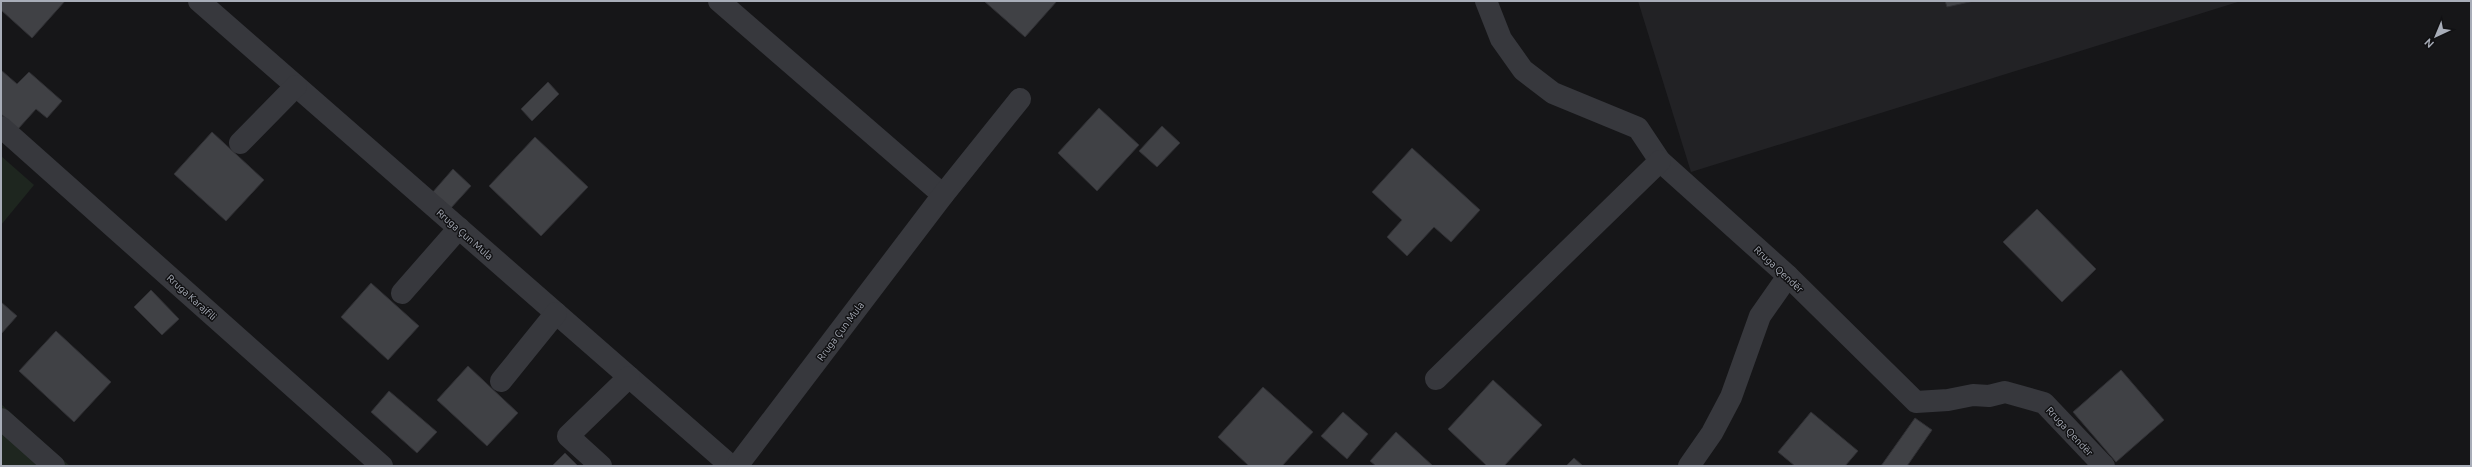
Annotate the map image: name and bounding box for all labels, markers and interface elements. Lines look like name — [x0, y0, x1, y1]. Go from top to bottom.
north arrow — [2416, 16, 2456, 56]
text: N — [2422, 36, 2436, 50]
street label: Rruga Çun Mula — [434, 207, 495, 262]
street label: Rruga Qendër — [1752, 244, 1806, 295]
street label: Rruga Karajfili — [165, 272, 219, 322]
street label: Rruga Çun Mula — [815, 300, 866, 363]
street label: Rruga Qendër — [2044, 405, 2095, 458]

